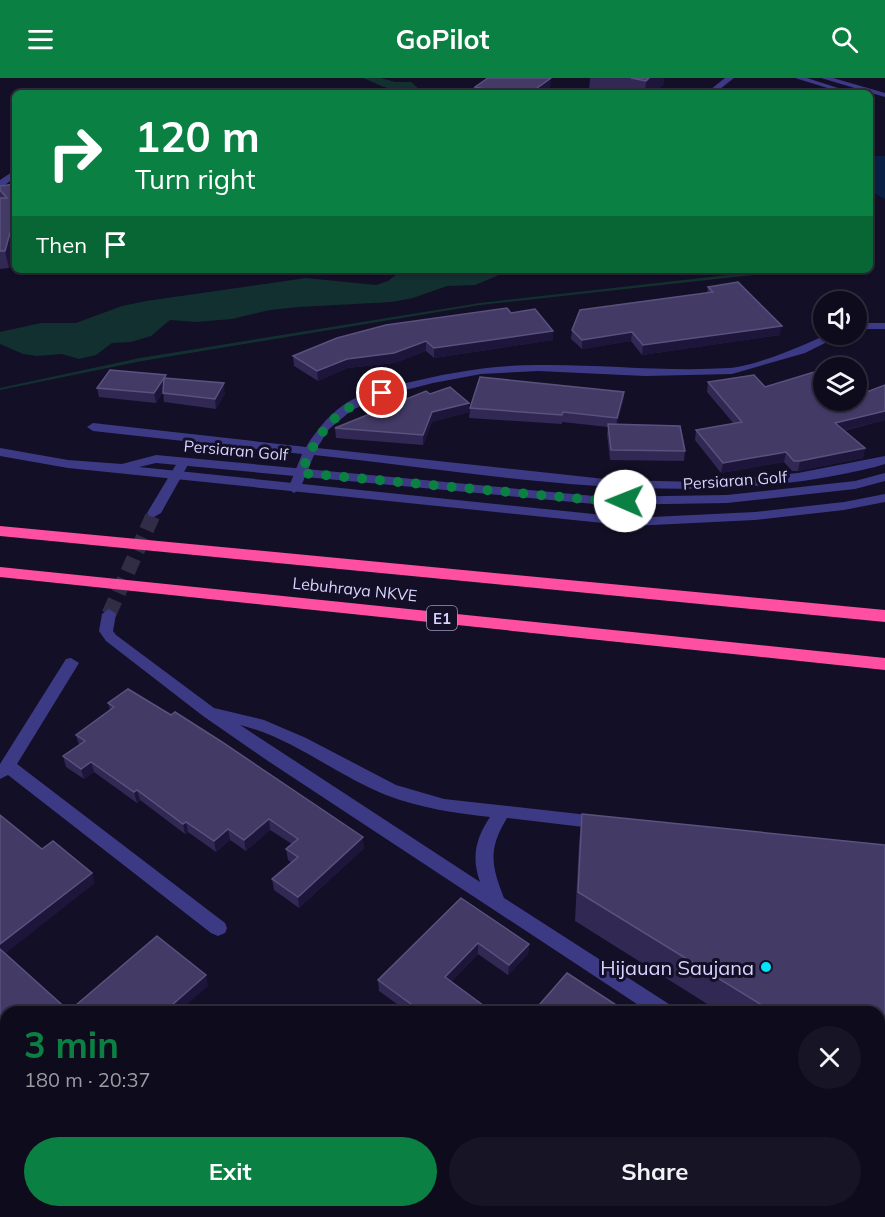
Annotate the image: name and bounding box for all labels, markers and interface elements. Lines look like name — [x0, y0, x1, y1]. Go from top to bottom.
text: GoPilot — [395, 22, 490, 56]
icon: menu — [24, 23, 57, 56]
icon: search — [828, 23, 861, 56]
text: 120 m — [135, 110, 260, 163]
icon: right — [36, 114, 114, 192]
text: Turn right — [135, 162, 255, 196]
icon: arrive — [99, 228, 132, 261]
text: Then — [36, 231, 87, 259]
map controls — [813, 291, 867, 411]
button: sound — [813, 291, 867, 345]
button: layers — [813, 357, 867, 411]
pin — [356, 367, 407, 418]
icon: arrive — [365, 376, 398, 409]
street label: Persiaran Golf — [183, 435, 290, 465]
street label: Persiaran Golf — [682, 466, 789, 494]
position arrow — [593, 469, 657, 533]
street label: Lebuhraya NKVE — [292, 573, 418, 605]
road number: E1 — [427, 606, 457, 630]
place label: Hijauan Saujana — [600, 955, 754, 980]
marker: Hijauan Saujana — [759, 960, 773, 974]
text: 3 min — [24, 1022, 119, 1067]
button: close — [798, 1026, 861, 1089]
text: 180 m · 20:37 — [24, 1067, 150, 1092]
button: Exit — [24, 1137, 437, 1206]
button: Share — [449, 1137, 861, 1206]

